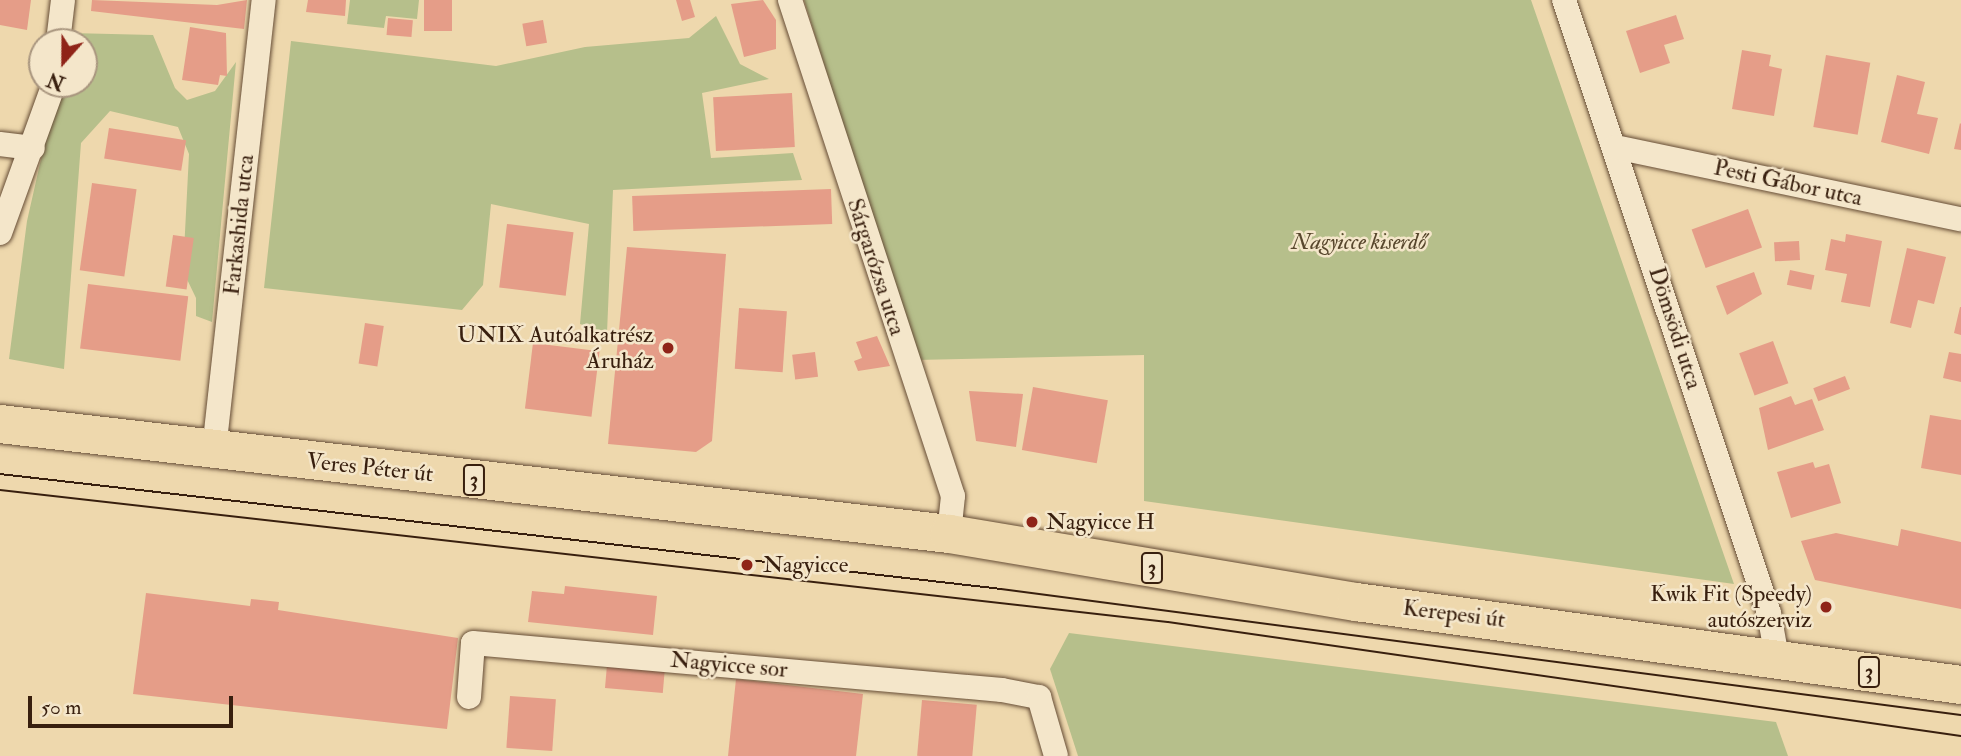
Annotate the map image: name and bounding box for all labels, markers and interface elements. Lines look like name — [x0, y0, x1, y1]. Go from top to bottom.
north arrow — [28, 28, 98, 98]
text: N — [44, 66, 68, 95]
street label: Farkashida utca — [218, 153, 260, 297]
street label: Pesti Gábor utca — [1711, 154, 1865, 212]
street label: Sárgarózsa utca — [841, 195, 911, 339]
park label: Nagyicce kiserdő — [1292, 228, 1426, 256]
street label: Dömsödi utca — [1642, 263, 1708, 393]
place label: UNIX Autóalkatrész Áruház — [457, 321, 654, 375]
marker: UNIX Autóalkatrész Áruház — [660, 340, 676, 356]
street label: Veres Péter út — [305, 448, 435, 488]
road number: 3 — [462, 462, 486, 498]
place label: Nagyicce H — [1046, 508, 1155, 536]
marker: Nagyicce H — [1024, 514, 1040, 530]
road number: 3 — [1140, 550, 1164, 586]
place label: Nagyicce — [763, 551, 848, 579]
marker: Nagyicce — [737, 555, 757, 575]
place label: Kwik Fit (Speedy) autószerviz — [1650, 580, 1812, 634]
street label: Kerepesi út — [1401, 594, 1507, 634]
marker: Kwik Fit (Speedy) autószerviz — [1818, 599, 1834, 615]
street label: Nagyicce sor — [669, 646, 789, 684]
road number: 3 — [1857, 654, 1881, 690]
scale bar — [32, 682, 236, 726]
text: 50 m — [41, 694, 82, 721]

